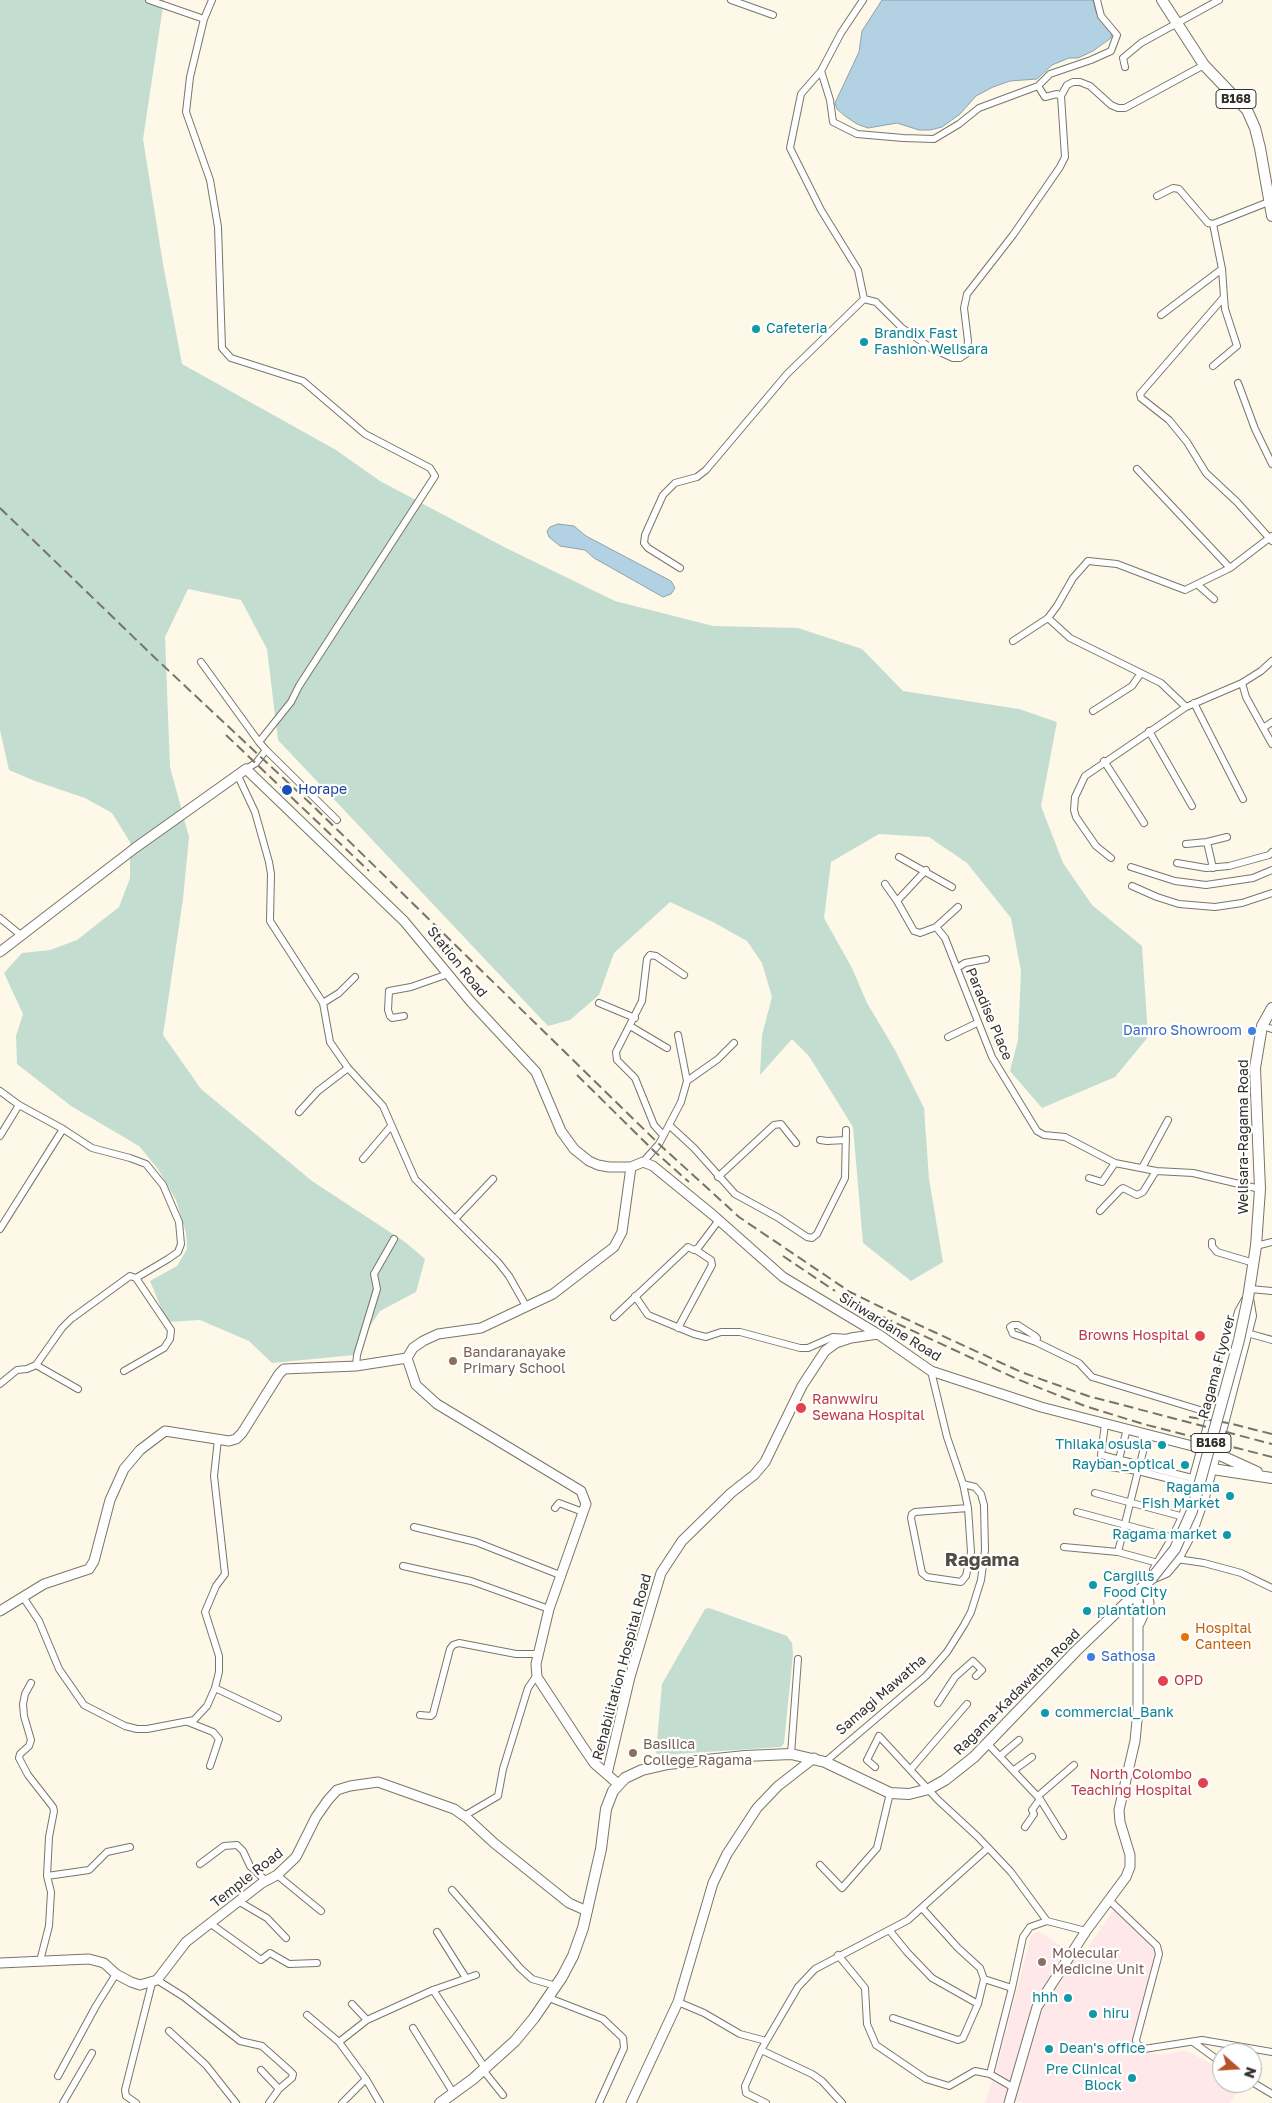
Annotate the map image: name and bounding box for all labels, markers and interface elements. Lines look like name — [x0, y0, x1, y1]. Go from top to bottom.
road number: B168 — [1216, 90, 1256, 108]
place label: Cafeteria — [766, 321, 827, 337]
marker: Cafeteria — [750, 323, 762, 335]
place label: Brandix Fast Fashion Welisara — [874, 326, 988, 358]
marker: Brandix Fast Fashion Welisara — [858, 336, 870, 348]
place label: Horape — [298, 782, 347, 798]
marker: Horape — [280, 783, 294, 797]
street label: Station Road — [423, 923, 491, 1001]
street label: Paradise Place — [962, 965, 1016, 1063]
place label: Damro Showroom — [1123, 1023, 1242, 1039]
marker: Damro Showroom — [1246, 1025, 1258, 1037]
street label: Welisara-Ragama Road — [1236, 1059, 1252, 1215]
street label: Siriwardane Road — [836, 1289, 944, 1365]
street label: Ragama Flyover — [1195, 1313, 1239, 1421]
place label: Browns Hospital — [1078, 1328, 1189, 1344]
marker: Browns Hospital — [1193, 1329, 1207, 1343]
place label: Bandaranayake Primary School — [463, 1345, 566, 1378]
marker: Bandaranayake Primary School — [447, 1355, 459, 1367]
place label: Ranwwiru Sewana Hospital — [812, 1392, 925, 1424]
marker: Ranwwiru Sewana Hospital — [794, 1401, 808, 1415]
road number: B168 — [1191, 1434, 1231, 1452]
place label: Thilaka osusla — [1055, 1437, 1152, 1453]
marker: Thilaka osusla — [1156, 1439, 1168, 1451]
place label: Rayban_optical — [1072, 1457, 1175, 1473]
marker: Rayban_optical — [1179, 1459, 1191, 1471]
place label: Ragama Fish Market — [1142, 1480, 1220, 1512]
marker: Ragama Fish Market — [1224, 1490, 1236, 1502]
place label: Ragama market — [1112, 1527, 1217, 1543]
marker: Ragama market — [1221, 1529, 1233, 1541]
district label: Ragama — [945, 1549, 1019, 1571]
place label: Cargills Food City — [1103, 1569, 1167, 1601]
street label: Rehabilitation Hospital Road — [589, 1572, 655, 1762]
marker: Cargills Food City — [1087, 1579, 1099, 1591]
place label: plantation — [1097, 1603, 1166, 1619]
marker: plantation — [1081, 1605, 1093, 1617]
place label: Hospital Canteen — [1195, 1621, 1252, 1654]
street label: Ragama-Kadawatha Road — [950, 1625, 1084, 1759]
marker: Hospital Canteen — [1179, 1631, 1191, 1643]
place label: Sathosa — [1101, 1649, 1156, 1665]
street label: Samagi Mawatha — [833, 1651, 929, 1739]
marker: Sathosa — [1085, 1651, 1097, 1663]
place label: OPD — [1174, 1673, 1203, 1689]
marker: OPD — [1156, 1674, 1170, 1688]
place label: commercial_Bank — [1055, 1705, 1174, 1721]
marker: commercial_Bank — [1039, 1707, 1051, 1719]
place label: Basilica College Ragama — [643, 1737, 752, 1770]
marker: Basilica College Ragama — [627, 1747, 639, 1759]
place label: North Colombo Teaching Hospital — [1071, 1767, 1192, 1800]
marker: North Colombo Teaching Hospital — [1196, 1776, 1210, 1790]
street label: Temple Road — [208, 1845, 286, 1911]
place label: Molecular Medicine Unit — [1052, 1946, 1144, 1978]
marker: Molecular Medicine Unit — [1036, 1956, 1048, 1968]
place label: hhh — [1032, 1990, 1058, 2006]
marker: hhh — [1062, 1992, 1074, 2004]
place label: hiru — [1103, 2006, 1129, 2022]
marker: hiru — [1087, 2008, 1099, 2020]
place label: Dean's office — [1059, 2041, 1145, 2057]
marker: Dean's office — [1043, 2043, 1055, 2055]
north arrow — [1212, 2043, 1262, 2093]
place label: Pre Clinical Block — [1046, 2062, 1122, 2094]
text: N — [1241, 2065, 1260, 2081]
marker: Pre Clinical Block — [1126, 2072, 1138, 2084]

